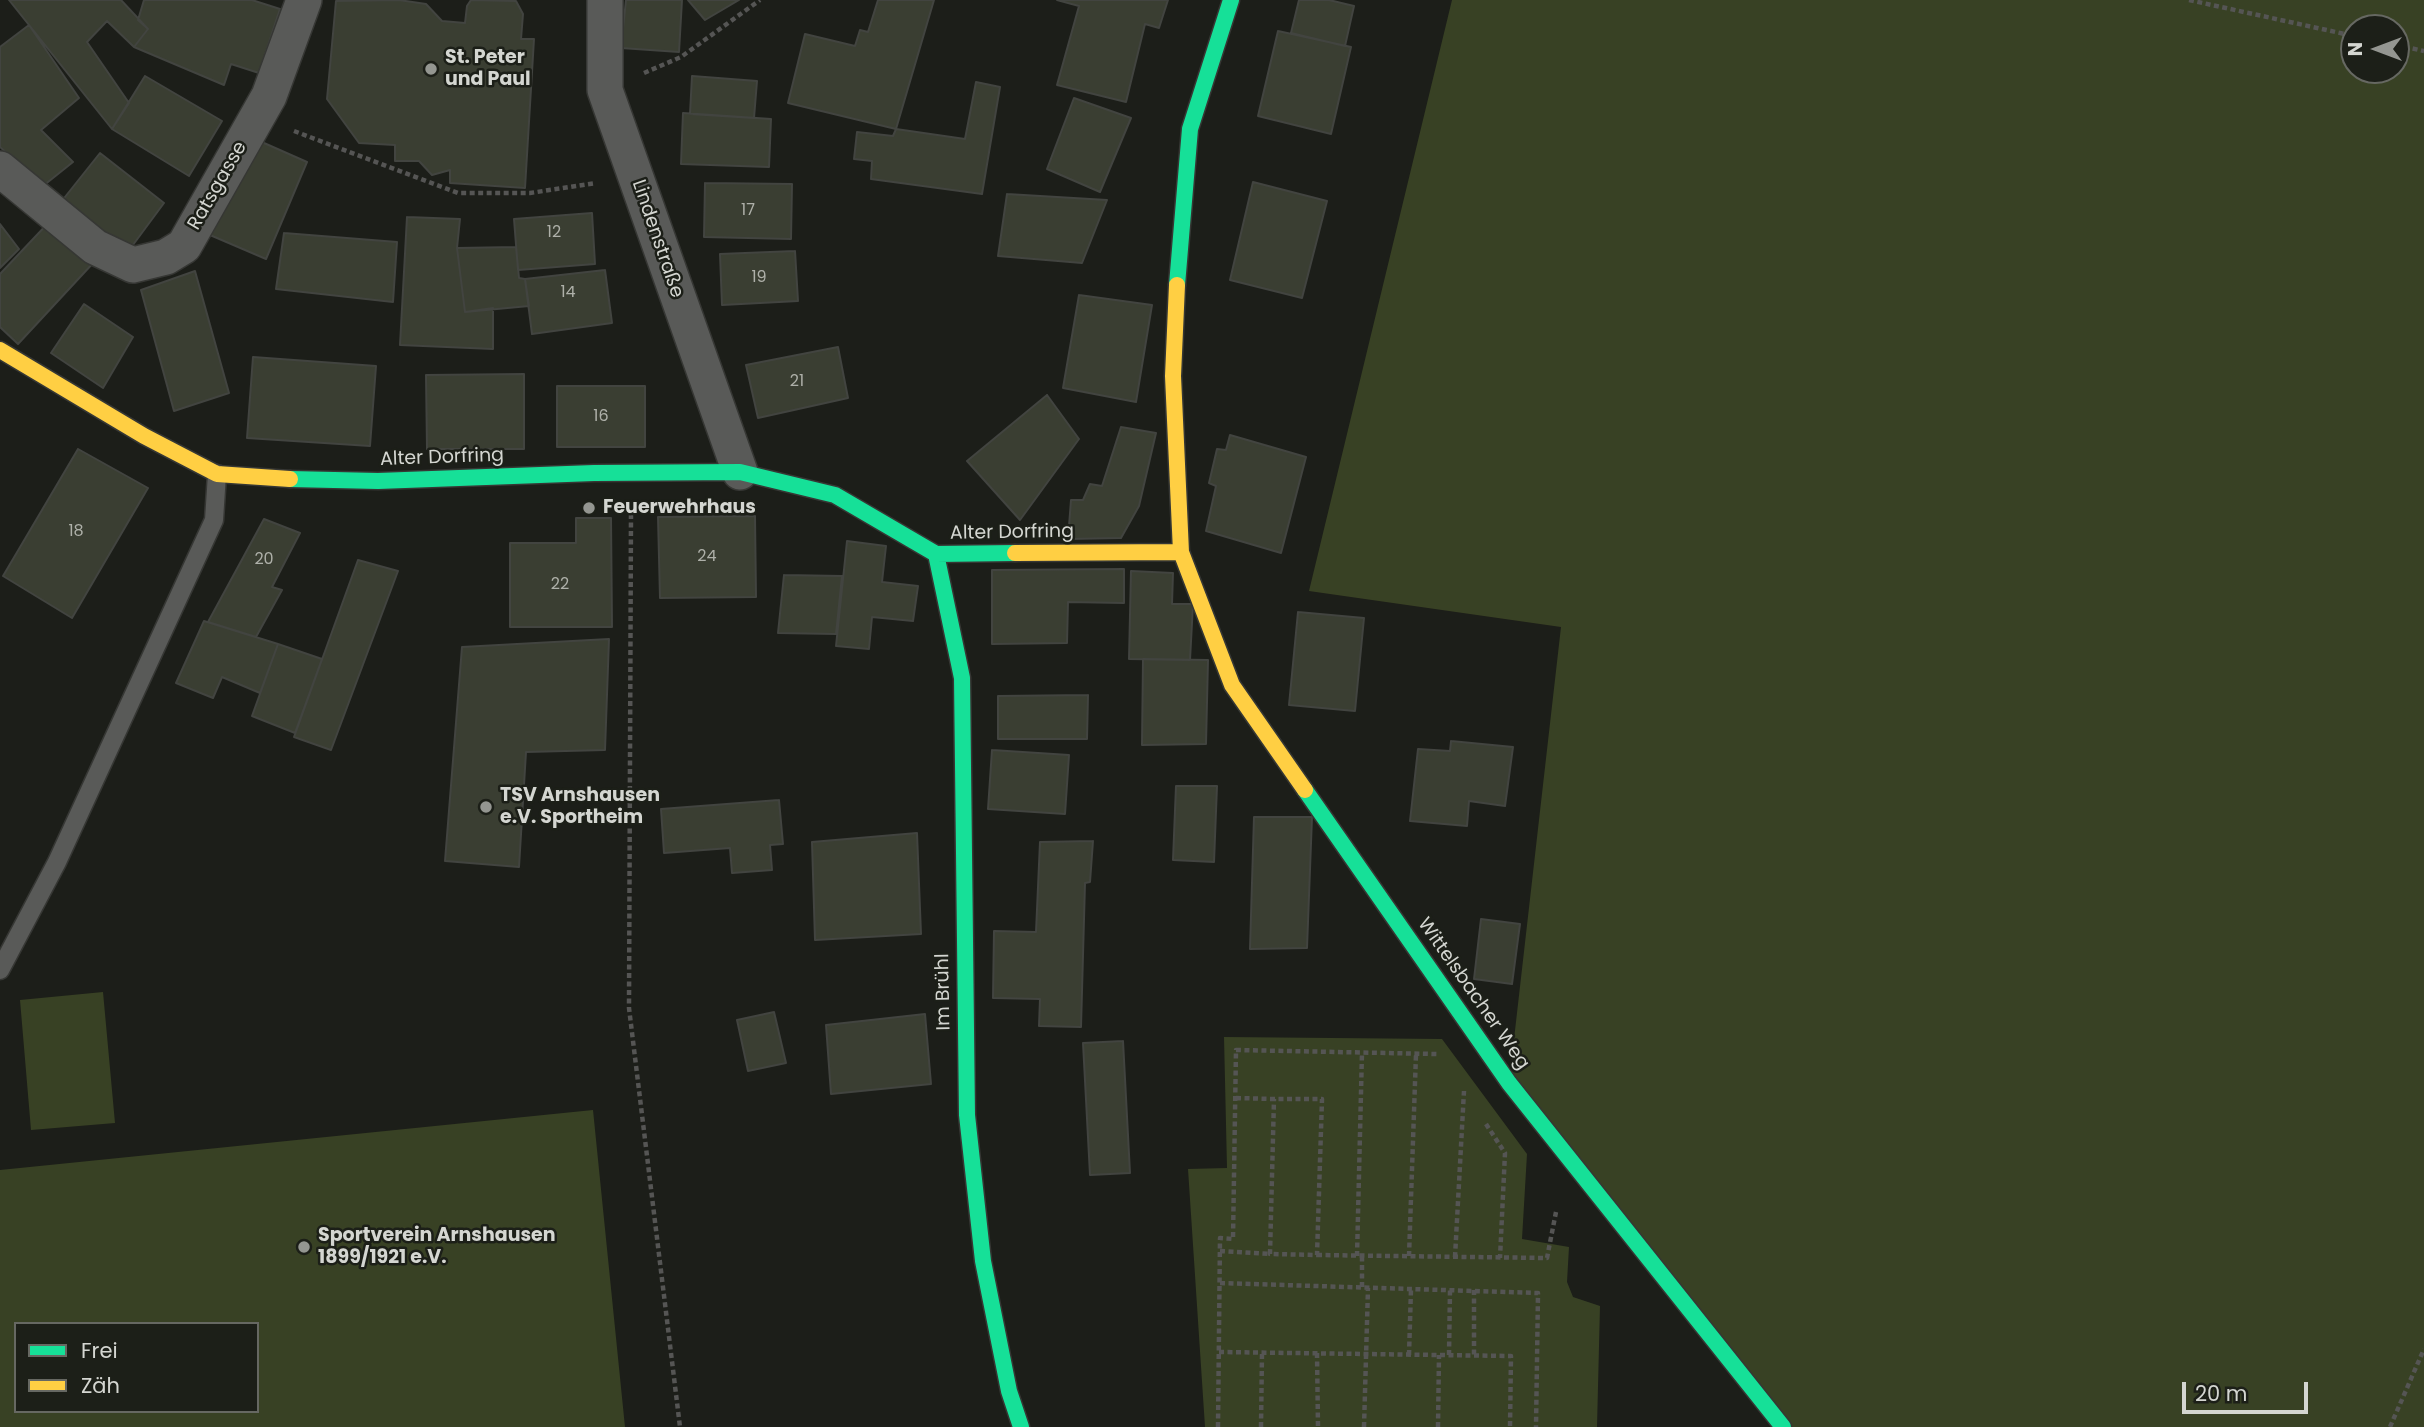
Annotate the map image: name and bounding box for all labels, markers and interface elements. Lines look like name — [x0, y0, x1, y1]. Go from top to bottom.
north arrow — [2340, 14, 2410, 84]
text: N — [2342, 42, 2369, 56]
place label: St. Peter und Paul — [445, 47, 531, 91]
marker: St. Peter und Paul — [423, 61, 439, 77]
street label: Ratsgasse — [183, 138, 253, 234]
street label: Lindenstraße — [626, 177, 688, 301]
house number: 17 — [741, 201, 755, 221]
house number: 12 — [547, 223, 561, 243]
house number: 19 — [751, 268, 767, 288]
house number: 14 — [560, 283, 576, 303]
house number: 21 — [790, 372, 804, 392]
house number: 16 — [593, 407, 609, 427]
street label: Alter Dorfring — [380, 444, 504, 472]
place label: Feuerwehrhaus — [603, 497, 756, 519]
marker: Feuerwehrhaus — [581, 500, 597, 516]
street label: Alter Dorfring — [950, 521, 1074, 545]
house number: 18 — [68, 522, 84, 542]
house number: 24 — [697, 547, 717, 567]
house number: 20 — [254, 550, 274, 570]
house number: 22 — [551, 575, 569, 595]
place label: TSV Arnshausen e.V. Sportheim — [500, 785, 660, 829]
marker: TSV Arnshausen e.V. Sportheim — [478, 799, 494, 815]
street label: Wittelsbacher Weg — [1412, 914, 1534, 1074]
street label: Im Brühl — [932, 953, 956, 1031]
place label: Sportverein Arnshausen 1899/1921 e.V. — [318, 1225, 556, 1269]
marker: Sportverein Arnshausen 1899/1921 e.V. — [296, 1239, 312, 1255]
legend — [14, 1322, 259, 1413]
text: Frei — [81, 1336, 118, 1365]
scale bar — [2186, 1368, 2312, 1412]
text: Zäh — [81, 1371, 120, 1400]
text: 20 m — [2195, 1379, 2248, 1408]

